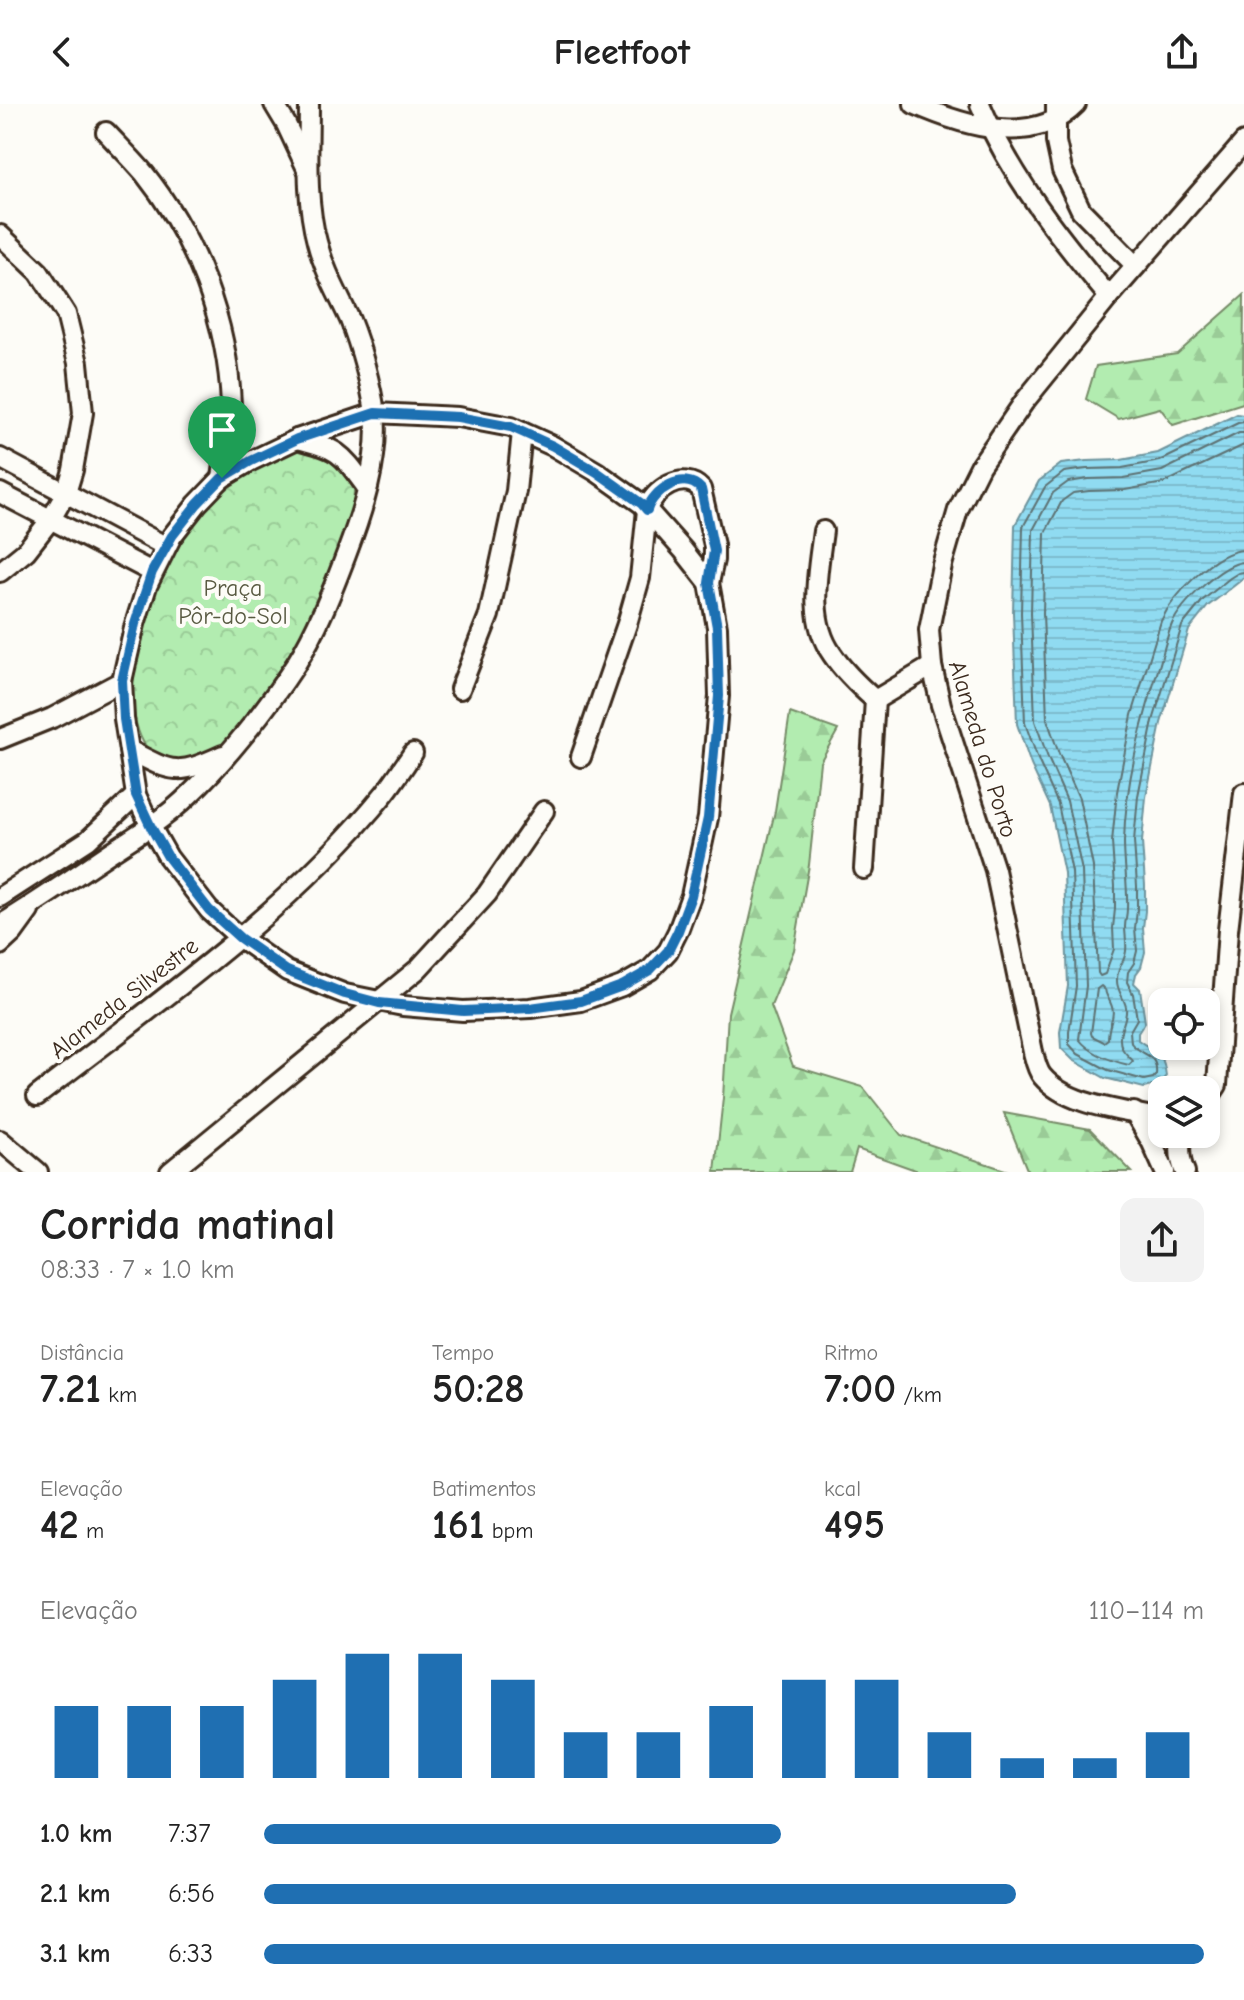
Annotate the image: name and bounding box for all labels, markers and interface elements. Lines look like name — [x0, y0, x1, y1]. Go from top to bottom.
icon: back — [40, 30, 84, 74]
icon: share — [1160, 30, 1204, 74]
text: Fleetfoot — [554, 32, 690, 73]
pin — [188, 396, 256, 478]
icon: arrive — [200, 408, 244, 452]
park label: Praça Pôr-do-Sol — [178, 574, 288, 630]
street label: Alameda do Porto — [943, 657, 1023, 841]
street label: Alameda Silvestre — [44, 932, 204, 1064]
map controls — [1148, 988, 1220, 1148]
button: locate — [1148, 988, 1220, 1060]
button: layers — [1148, 1076, 1220, 1148]
button: share — [1120, 1198, 1204, 1282]
text: Corrida matinal — [40, 1199, 335, 1250]
text: 08:33 · 7 × 1.0 km — [40, 1255, 235, 1285]
text: Distância — [40, 1340, 124, 1366]
text: Tempo — [432, 1340, 494, 1366]
text: Ritmo — [824, 1340, 878, 1366]
text: 7.21 — [40, 1366, 101, 1412]
text: 50:28 — [432, 1366, 525, 1412]
text: 7:00 — [824, 1366, 896, 1412]
text: km — [101, 1382, 137, 1408]
text: /km — [896, 1382, 942, 1408]
text: Elevação — [40, 1476, 123, 1502]
text: Batimentos — [432, 1476, 536, 1502]
text: kcal — [824, 1476, 861, 1502]
text: 42 — [40, 1502, 79, 1548]
text: 161 — [432, 1502, 484, 1548]
text: 495 — [824, 1502, 885, 1548]
text: m — [79, 1518, 104, 1544]
text: bpm — [484, 1518, 533, 1544]
text: Elevação — [40, 1596, 138, 1626]
text: 110–114 m — [1089, 1596, 1204, 1626]
text: 1.0 km — [40, 1819, 112, 1849]
text: 7:37 — [168, 1819, 210, 1849]
text: 2.1 km — [40, 1879, 111, 1909]
text: 6:56 — [168, 1879, 215, 1909]
text: 3.1 km — [40, 1939, 110, 1969]
text: 6:33 — [168, 1939, 213, 1969]

